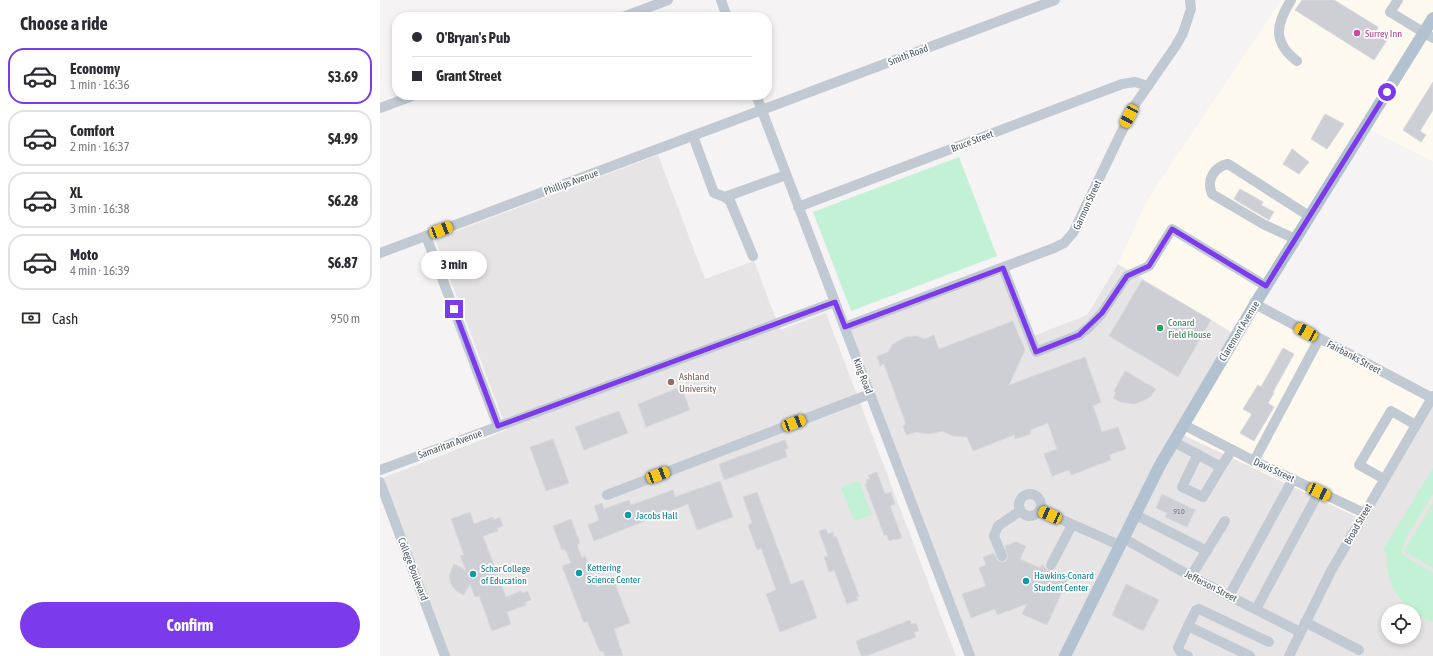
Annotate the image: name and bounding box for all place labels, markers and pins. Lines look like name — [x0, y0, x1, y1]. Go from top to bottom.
marker: Surrey Inn — [1352, 28, 1362, 38]
place label: Surrey Inn — [1365, 28, 1402, 39]
place label: Conard Field House — [1168, 317, 1211, 340]
marker: Conard Field House — [1155, 323, 1165, 333]
place label: Ashland University — [679, 371, 716, 394]
marker: Ashland University — [666, 377, 676, 387]
marker: Jacobs Hall — [623, 510, 633, 520]
place label: Jacobs Hall — [636, 510, 678, 521]
place label: Kettering Science Center — [587, 562, 641, 585]
place label: Schar College of Education — [481, 563, 531, 586]
marker: Kettering Science Center — [574, 568, 584, 578]
marker: Schar College of Education — [468, 569, 478, 579]
place label: Hawkins-Conard Student Center — [1034, 570, 1094, 593]
marker: Hawkins-Conard Student Center — [1021, 576, 1031, 586]

